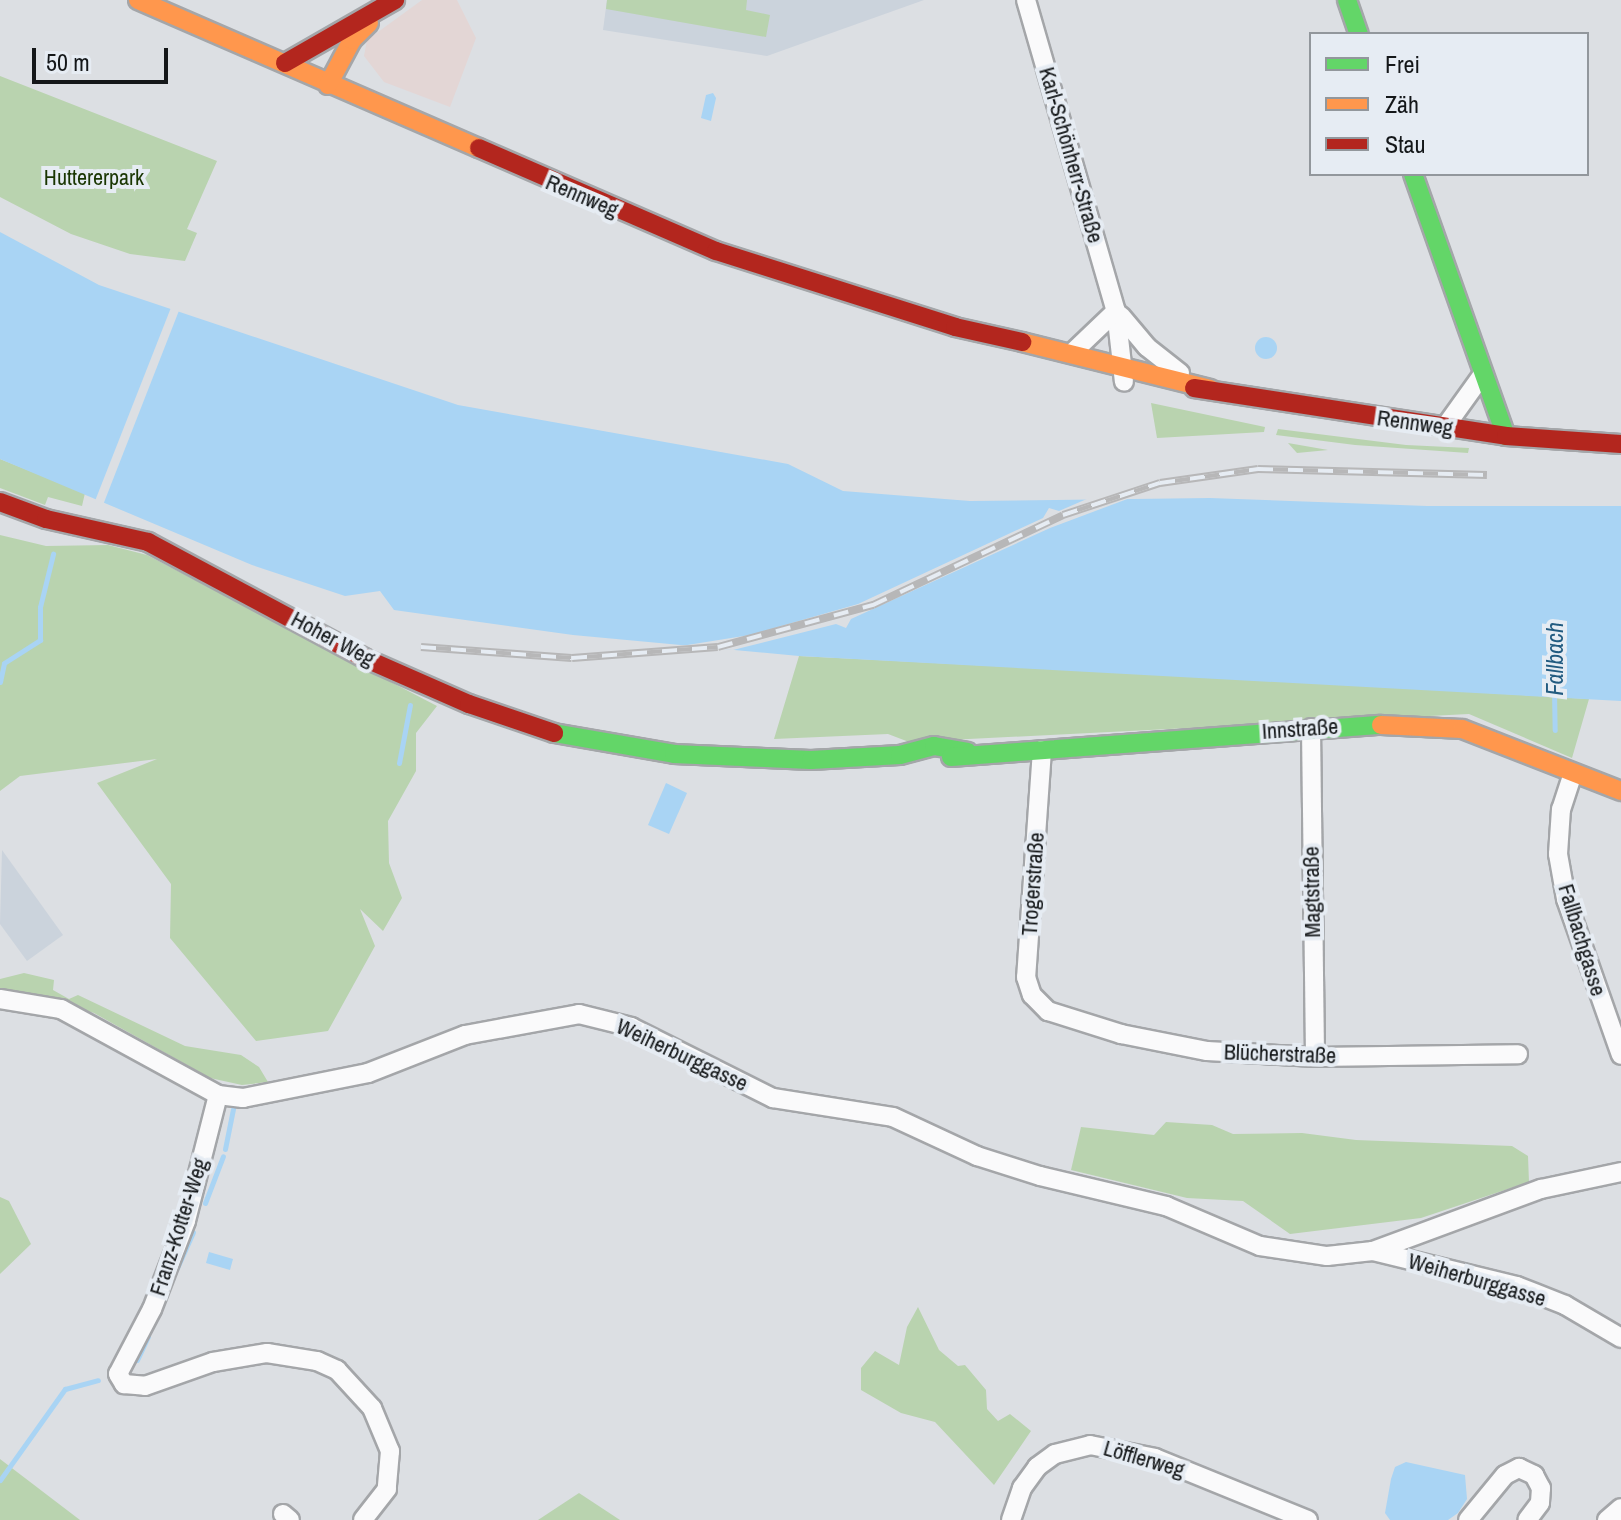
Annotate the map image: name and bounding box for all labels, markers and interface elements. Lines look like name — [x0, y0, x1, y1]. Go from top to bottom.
scale bar — [36, 32, 172, 82]
legend — [1309, 32, 1589, 176]
text: 50 m — [46, 46, 90, 78]
text: Frei — [1385, 48, 1420, 80]
street label: Karl-Schönherr-Straße — [1033, 64, 1109, 246]
text: Zäh — [1385, 88, 1419, 120]
text: Stau — [1385, 128, 1426, 160]
park label: Huttererpark — [44, 165, 144, 191]
street label: Rennweg — [542, 169, 622, 223]
street label: Rennweg — [1375, 405, 1455, 441]
street label: Hoher Weg — [287, 606, 379, 672]
water label: Fallbach — [1541, 622, 1569, 696]
street label: Innstraße — [1261, 713, 1339, 745]
street label: Trogerstraße — [1016, 831, 1050, 937]
street label: Magtstraße — [1298, 846, 1326, 938]
street label: Fallbachgasse — [1553, 881, 1611, 999]
street label: Weiherburggasse — [612, 1013, 752, 1097]
street label: Blücherstraße — [1223, 1039, 1337, 1069]
street label: Franz-Kotter-Weg — [144, 1155, 214, 1299]
street label: Weiherburggasse — [1405, 1248, 1549, 1312]
street label: Löfflerweg — [1101, 1435, 1187, 1483]

